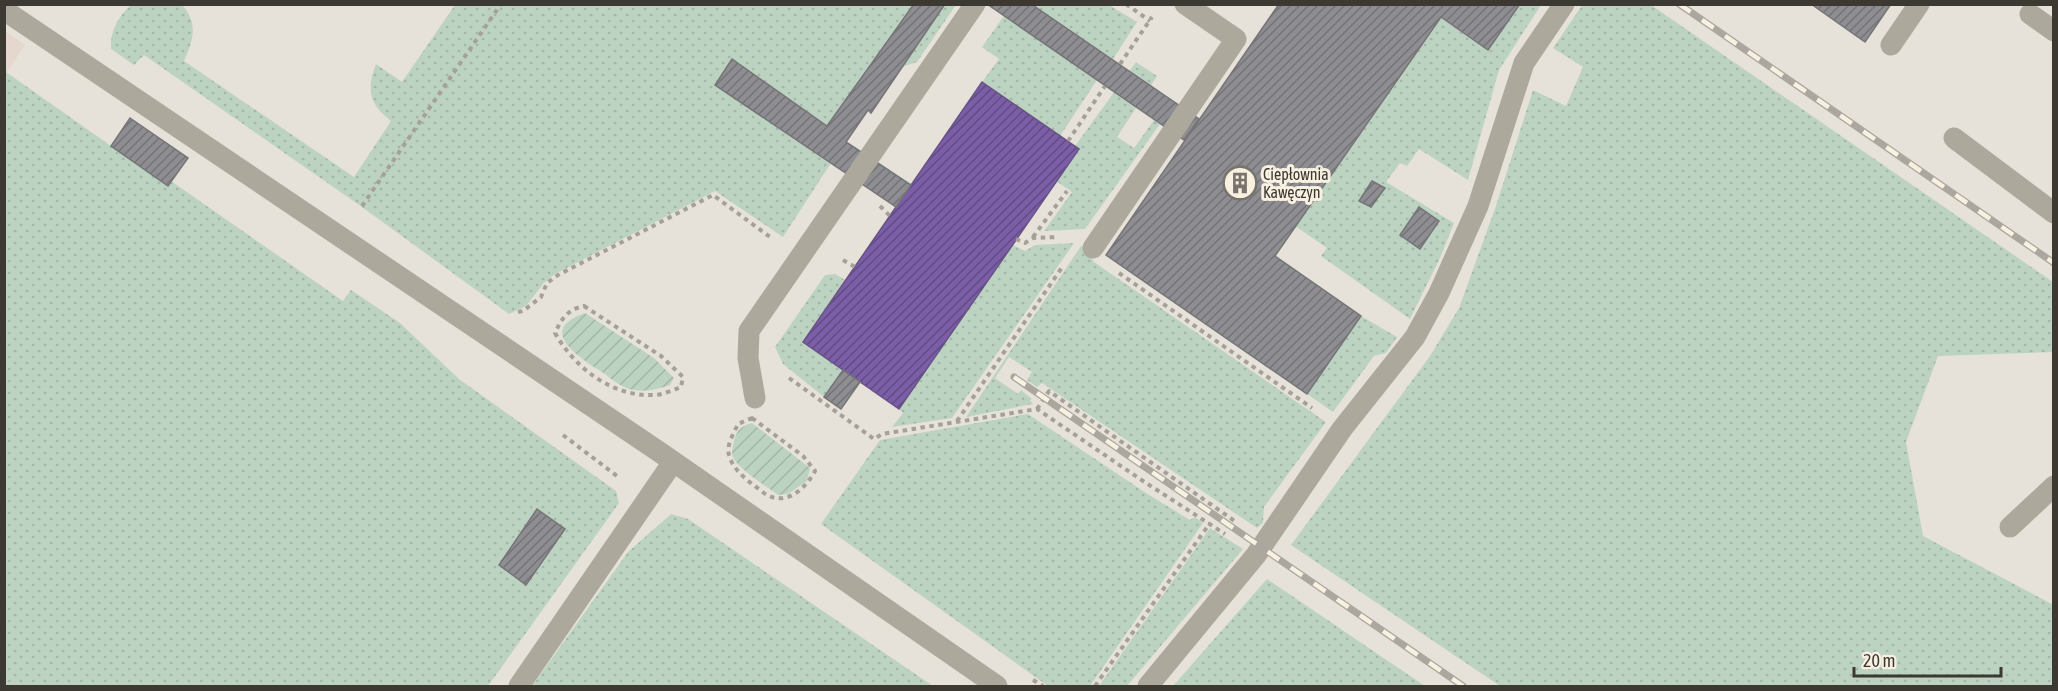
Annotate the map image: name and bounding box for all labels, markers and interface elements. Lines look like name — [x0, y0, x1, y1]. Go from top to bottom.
building icon: Ciepłownia Kawęczyn — [1222, 165, 1258, 201]
place label: Ciepłownia Kawęczyn — [1263, 165, 1329, 202]
scale bar — [1854, 640, 2001, 678]
text: 20 m — [1863, 650, 1895, 671]

